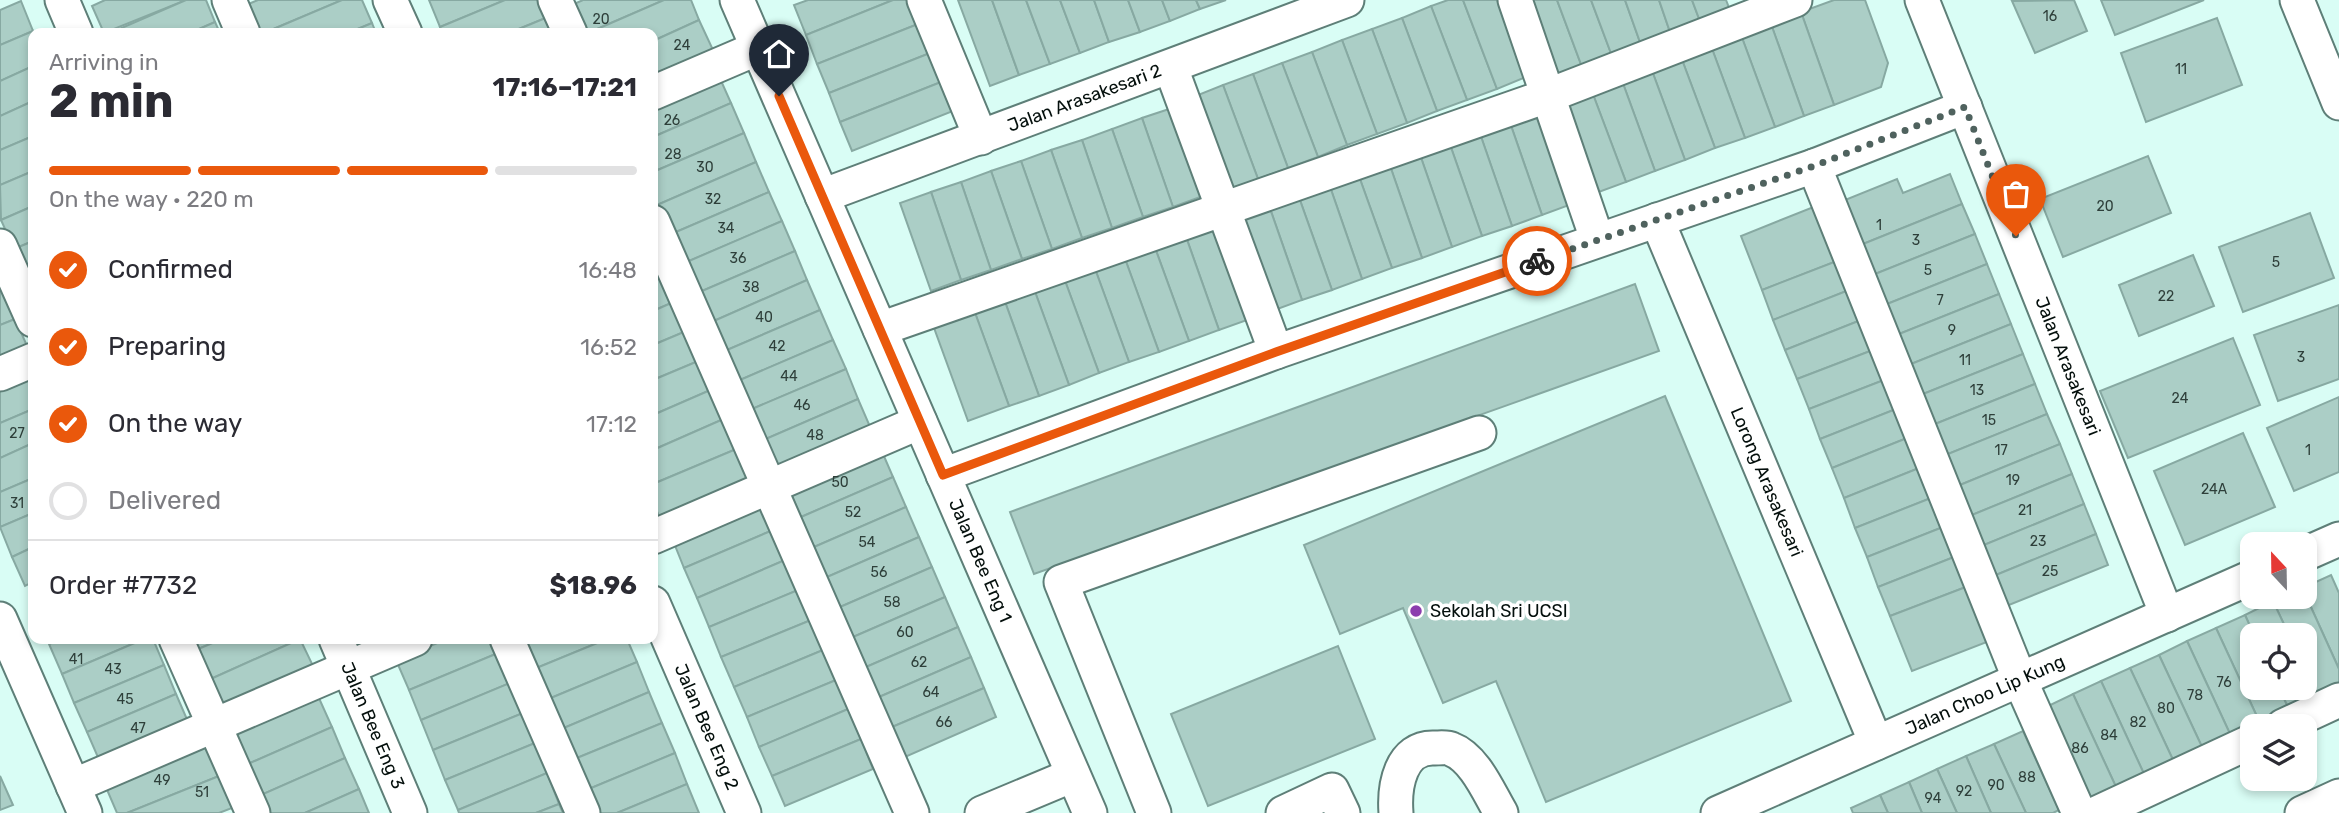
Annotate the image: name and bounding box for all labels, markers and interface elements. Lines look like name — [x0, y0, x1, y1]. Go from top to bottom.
house number: 16 — [2043, 8, 2057, 25]
house number: 20 — [592, 11, 610, 28]
pin — [749, 24, 809, 96]
icon: home — [760, 35, 798, 73]
house number: 24 — [674, 37, 691, 54]
text: Arriving in — [49, 48, 159, 76]
street label: Jalan Arasakesari 2 — [1004, 59, 1164, 137]
house number: 11 — [2175, 61, 2187, 78]
text: 17:16–17:21 — [492, 72, 637, 103]
text: 2 min — [49, 74, 174, 129]
house number: 26 — [664, 112, 680, 129]
house number: 28 — [664, 146, 682, 163]
house number: 30 — [696, 159, 714, 176]
pin — [1986, 164, 2046, 236]
icon: bag — [1997, 175, 2035, 213]
text: On the way · 220 m — [49, 185, 254, 213]
house number: 32 — [705, 191, 721, 208]
house number: 20 — [2096, 198, 2114, 215]
house number: 1 — [1876, 217, 1882, 234]
house number: 34 — [717, 220, 735, 237]
courier — [1502, 226, 1572, 296]
house number: 3 — [1912, 232, 1920, 249]
icon: bike — [1518, 242, 1556, 280]
house number: 36 — [730, 250, 746, 267]
icon: check — [49, 251, 87, 289]
text: Confirmed — [108, 254, 233, 285]
house number: 5 — [2272, 254, 2280, 271]
text: 16:48 — [578, 256, 637, 284]
house number: 5 — [1924, 262, 1932, 279]
house number: 38 — [742, 279, 760, 296]
house number: 22 — [2158, 288, 2174, 305]
house number: 7 — [1936, 292, 1944, 309]
street label: Jalan Arasakesari — [2030, 293, 2105, 439]
house number: 40 — [755, 309, 773, 326]
house number: 9 — [1948, 322, 1956, 339]
icon: check — [49, 328, 87, 366]
text: Preparing — [108, 331, 226, 362]
text: 16:52 — [580, 333, 637, 361]
house number: 42 — [769, 338, 785, 355]
house number: 3 — [2297, 349, 2305, 366]
house number: 11 — [1959, 352, 1971, 369]
house number: 44 — [780, 368, 798, 385]
house number: 13 — [1970, 382, 1984, 399]
house number: 24 — [2172, 390, 2189, 407]
house number: 46 — [793, 397, 811, 414]
street label: Lorong Arasakesari — [1726, 404, 1808, 560]
icon: check — [49, 405, 87, 443]
text: On the way — [108, 408, 242, 439]
text: 17:12 — [586, 410, 637, 438]
house number: 15 — [1982, 412, 1996, 429]
house number: 27 — [9, 425, 25, 442]
house number: 48 — [806, 427, 824, 444]
house number: 17 — [1994, 442, 2008, 459]
house number: 1 — [2305, 442, 2311, 459]
house number: 19 — [2006, 472, 2020, 489]
house number: 50 — [831, 474, 849, 491]
house number: 24A — [2201, 481, 2228, 498]
text: Delivered — [108, 485, 221, 516]
house number: 31 — [10, 495, 24, 512]
street label: Jalan Bee Eng 1 — [944, 495, 1017, 626]
house number: 21 — [2018, 502, 2032, 519]
house number: 52 — [845, 504, 861, 521]
north arrow — [2240, 532, 2317, 609]
map controls — [2240, 532, 2317, 791]
house number: 23 — [2030, 533, 2046, 550]
house number: 54 — [858, 534, 876, 551]
house number: 25 — [2042, 563, 2058, 580]
house number: 56 — [871, 564, 887, 581]
text: Order #7732 — [49, 570, 197, 601]
text: $18.96 — [549, 570, 637, 601]
house number: 58 — [883, 594, 901, 611]
place label: Sekolah Sri UCSI — [1430, 600, 1568, 622]
marker: Sekolah Sri UCSI — [1408, 603, 1424, 619]
button: locate — [2240, 623, 2317, 700]
house number: 60 — [896, 624, 914, 641]
street label: Jalan Choo Lip Kung — [1902, 650, 2068, 740]
house number: 41 — [69, 651, 83, 668]
house number: 62 — [911, 654, 927, 671]
street label: Jalan Bee Eng 3 — [336, 659, 409, 792]
street label: Jalan Bee Eng 2 — [670, 660, 744, 793]
house number: 43 — [104, 661, 122, 678]
house number: 76 — [2216, 674, 2232, 691]
house number: 64 — [922, 684, 940, 701]
house number: 78 — [2187, 687, 2203, 704]
house number: 45 — [116, 691, 134, 708]
house number: 80 — [2157, 700, 2175, 717]
house number: 66 — [936, 714, 952, 731]
house number: 82 — [2129, 714, 2147, 731]
button: layers — [2240, 714, 2317, 791]
house number: 47 — [130, 720, 146, 737]
house number: 84 — [2100, 727, 2118, 744]
house number: 86 — [2071, 740, 2089, 757]
house number: 88 — [2018, 769, 2036, 786]
house number: 49 — [154, 772, 170, 789]
house number: 90 — [1987, 777, 2005, 794]
house number: 92 — [1956, 783, 1972, 800]
house number: 51 — [195, 784, 209, 801]
house number: 94 — [1925, 790, 1942, 807]

